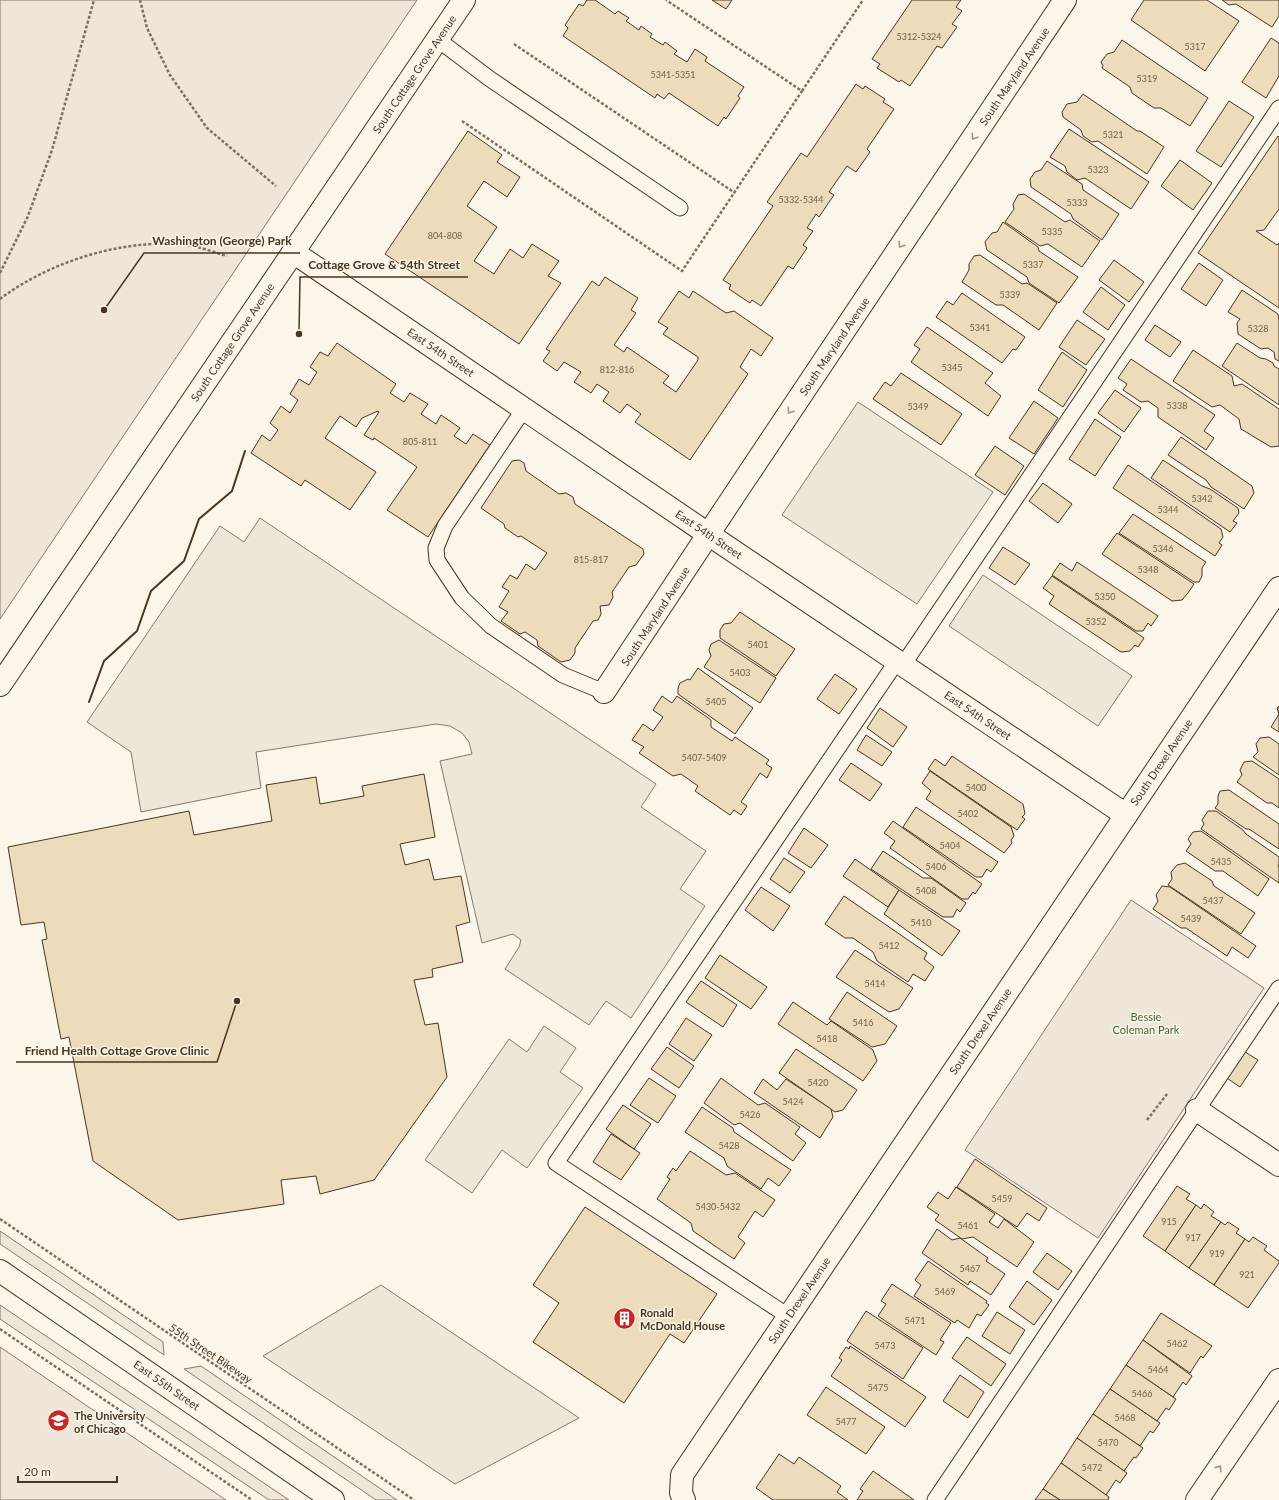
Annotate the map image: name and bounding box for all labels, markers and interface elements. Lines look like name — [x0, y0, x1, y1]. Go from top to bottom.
street label: South Cottage Grove Avenue — [370, 12, 459, 136]
street label: South Maryland Avenue — [976, 24, 1052, 128]
house number: 5312-5324 — [896, 31, 942, 42]
house number: 5317 — [1185, 41, 1205, 52]
house number: 5341-5351 — [650, 69, 696, 80]
house number: 5319 — [1137, 73, 1157, 84]
house number: 5321 — [1103, 129, 1123, 140]
one-way arrow — [971, 133, 978, 140]
house number: 5323 — [1088, 164, 1108, 175]
house number: 5332-5344 — [778, 194, 824, 205]
house number: 5333 — [1067, 197, 1087, 208]
house number: 5335 — [1042, 226, 1062, 237]
callout: Washington (George) Park — [144, 229, 300, 253]
house number: 804-808 — [428, 230, 462, 241]
text: Washington (George) Park — [152, 233, 292, 248]
one-way arrow — [898, 241, 906, 248]
callout: Cottage Grove & 54th Street — [300, 253, 468, 277]
text: Cottage Grove & 54th Street — [308, 257, 460, 272]
house number: 5337 — [1023, 259, 1043, 270]
street label: South Cottage Grove Avenue — [188, 280, 277, 404]
house number: 5339 — [1000, 289, 1020, 300]
street label: South Maryland Avenue — [796, 294, 872, 398]
house number: 5341 — [970, 322, 990, 333]
house number: 5328 — [1248, 323, 1268, 334]
street label: East 54th Street — [405, 325, 477, 379]
house number: 5345 — [942, 362, 962, 373]
house number: 812-816 — [600, 364, 634, 375]
house number: 5338 — [1167, 400, 1187, 411]
house number: 5349 — [908, 401, 928, 412]
one-way arrow — [788, 407, 795, 414]
house number: 805-811 — [403, 436, 437, 447]
house number: 5342 — [1192, 493, 1212, 504]
house number: 5344 — [1158, 504, 1178, 515]
street label: East 54th Street — [673, 507, 745, 561]
house number: 5346 — [1153, 543, 1173, 554]
house number: 815-817 — [574, 554, 608, 565]
street label: South Maryland Avenue — [618, 564, 692, 668]
house number: 5348 — [1138, 564, 1158, 575]
house number: 5350 — [1095, 591, 1115, 602]
house number: 5352 — [1086, 616, 1106, 627]
house number: 5401 — [748, 639, 768, 650]
house number: 5403 — [730, 667, 750, 678]
street label: East 54th Street — [942, 688, 1014, 742]
house number: 5405 — [706, 696, 726, 707]
street label: South Drexel Avenue — [1127, 716, 1195, 808]
house number: 5407-5409 — [681, 752, 727, 763]
house number: 5400 — [966, 782, 986, 793]
house number: 5402 — [958, 808, 978, 819]
house number: 5404 — [940, 840, 960, 851]
house number: 5435 — [1211, 856, 1231, 867]
house number: 5406 — [926, 861, 946, 872]
house number: 5408 — [916, 885, 936, 896]
house number: 5437 — [1203, 895, 1223, 906]
house number: 5439 — [1181, 913, 1201, 924]
house number: 5410 — [911, 917, 931, 928]
house number: 5412 — [879, 940, 899, 951]
house number: 5414 — [865, 978, 885, 989]
street label: South Drexel Avenue — [946, 985, 1014, 1077]
park label: Bessie Coleman Park — [1113, 1010, 1180, 1036]
house number: 5416 — [853, 1017, 873, 1028]
house number: 5418 — [817, 1033, 837, 1044]
callout: Friend Health Cottage Grove Clinic — [16, 1038, 217, 1062]
text: Friend Health Cottage Grove Clinic — [25, 1043, 210, 1058]
house number: 5420 — [808, 1077, 828, 1088]
house number: 5424 — [783, 1096, 803, 1107]
house number: 5426 — [740, 1109, 760, 1120]
house number: 5428 — [719, 1140, 739, 1151]
house number: 5459 — [992, 1193, 1012, 1204]
house number: 5430-5432 — [695, 1201, 741, 1212]
house number: 915 — [1161, 1216, 1177, 1227]
house number: 5461 — [958, 1220, 978, 1231]
house number: 917 — [1185, 1232, 1201, 1243]
house number: 919 — [1209, 1248, 1225, 1259]
street label: South Drexel Avenue — [765, 1254, 833, 1346]
house number: 5467 — [960, 1263, 980, 1274]
house number: 921 — [1239, 1269, 1255, 1280]
house number: 5469 — [935, 1286, 955, 1297]
building icon: Ronald McDonald House — [612, 1305, 638, 1331]
place label: Ronald McDonald House — [640, 1306, 725, 1332]
house number: 5471 — [905, 1315, 925, 1326]
street label: 55th Street Bikeway — [167, 1320, 255, 1386]
house number: 5462 — [1167, 1338, 1187, 1349]
house number: 5473 — [875, 1340, 895, 1351]
street label: East 55th Street — [131, 1357, 203, 1413]
house number: 5464 — [1148, 1364, 1168, 1375]
house number: 5475 — [868, 1382, 888, 1393]
house number: 5466 — [1132, 1388, 1152, 1399]
school or university icon: The University of Chicago — [45, 1408, 71, 1434]
place label: The University of Chicago — [74, 1409, 146, 1435]
house number: 5468 — [1115, 1412, 1135, 1423]
house number: 5477 — [836, 1416, 856, 1427]
house number: 5470 — [1098, 1437, 1118, 1448]
scale bar — [18, 1458, 117, 1484]
house number: 5472 — [1082, 1462, 1102, 1473]
text: 20 m — [24, 1464, 51, 1479]
one-way arrow — [1214, 1465, 1222, 1472]

